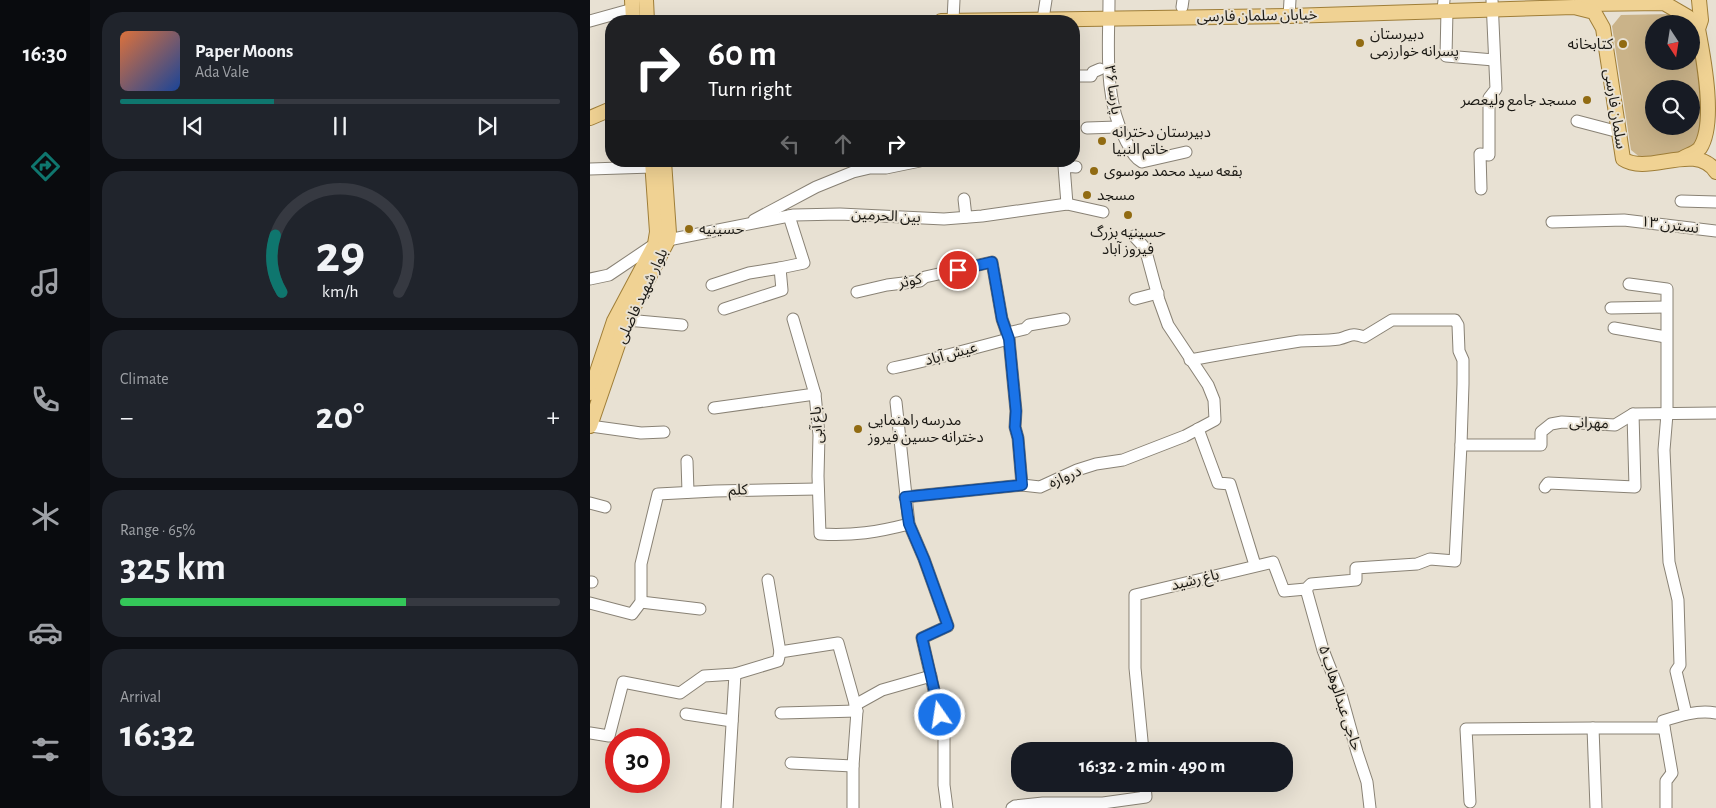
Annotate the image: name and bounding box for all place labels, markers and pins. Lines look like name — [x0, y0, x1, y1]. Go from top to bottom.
place label: دبیرستان پسرانه خوارزمی — [1370, 27, 1459, 61]
marker: دبیرستان پسرانه خوارزمی — [1354, 37, 1366, 49]
place label: کتابخانه — [1568, 37, 1614, 52]
marker: کتابخانه — [1617, 38, 1629, 50]
place label: مسجد جامع ولیعصر — [1460, 93, 1577, 112]
marker: مسجد جامع ولیعصر — [1581, 94, 1593, 106]
place label: دبیرستان دخترانه خاتم النبیا — [1112, 125, 1211, 160]
marker: دبیرستان دخترانه خاتم النبیا — [1096, 135, 1108, 147]
place label: بقعه سید محمد موسوی — [1104, 164, 1243, 180]
marker: بقعه سید محمد موسوی — [1088, 165, 1100, 177]
place label: مسجد — [1097, 188, 1135, 203]
marker: مسجد — [1081, 189, 1093, 201]
marker: حسینیه بزرگ فیروز آباد — [1122, 209, 1134, 221]
place label: حسینیه — [699, 222, 744, 237]
marker: حسینیه — [683, 223, 695, 235]
place label: حسینیه بزرگ فیروز آباد — [1090, 224, 1166, 258]
pin — [937, 249, 979, 291]
place label: مدرسه راهنمایی دخترانه حسین فیروز — [867, 413, 984, 446]
marker: مدرسه راهنمایی دخترانه حسین فیروز — [852, 423, 864, 435]

